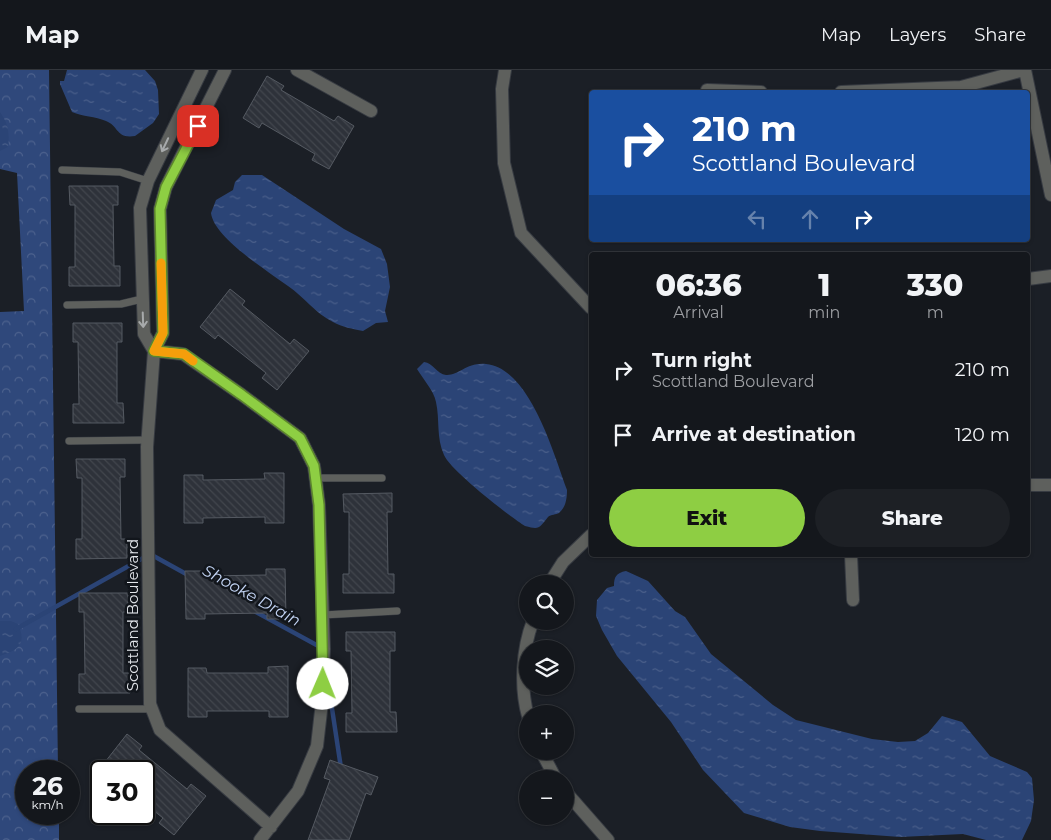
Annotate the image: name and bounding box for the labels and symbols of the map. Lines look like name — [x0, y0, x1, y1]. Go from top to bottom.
pin — [177, 105, 219, 147]
one-way arrow — [160, 137, 169, 152]
one-way arrow — [139, 312, 148, 328]
street label: Scottland Boulevard — [123, 539, 142, 691]
water label: Shooke Drain — [199, 561, 304, 630]
position arrow — [296, 657, 348, 709]
speed limit sign: 30 — [90, 760, 155, 825]

